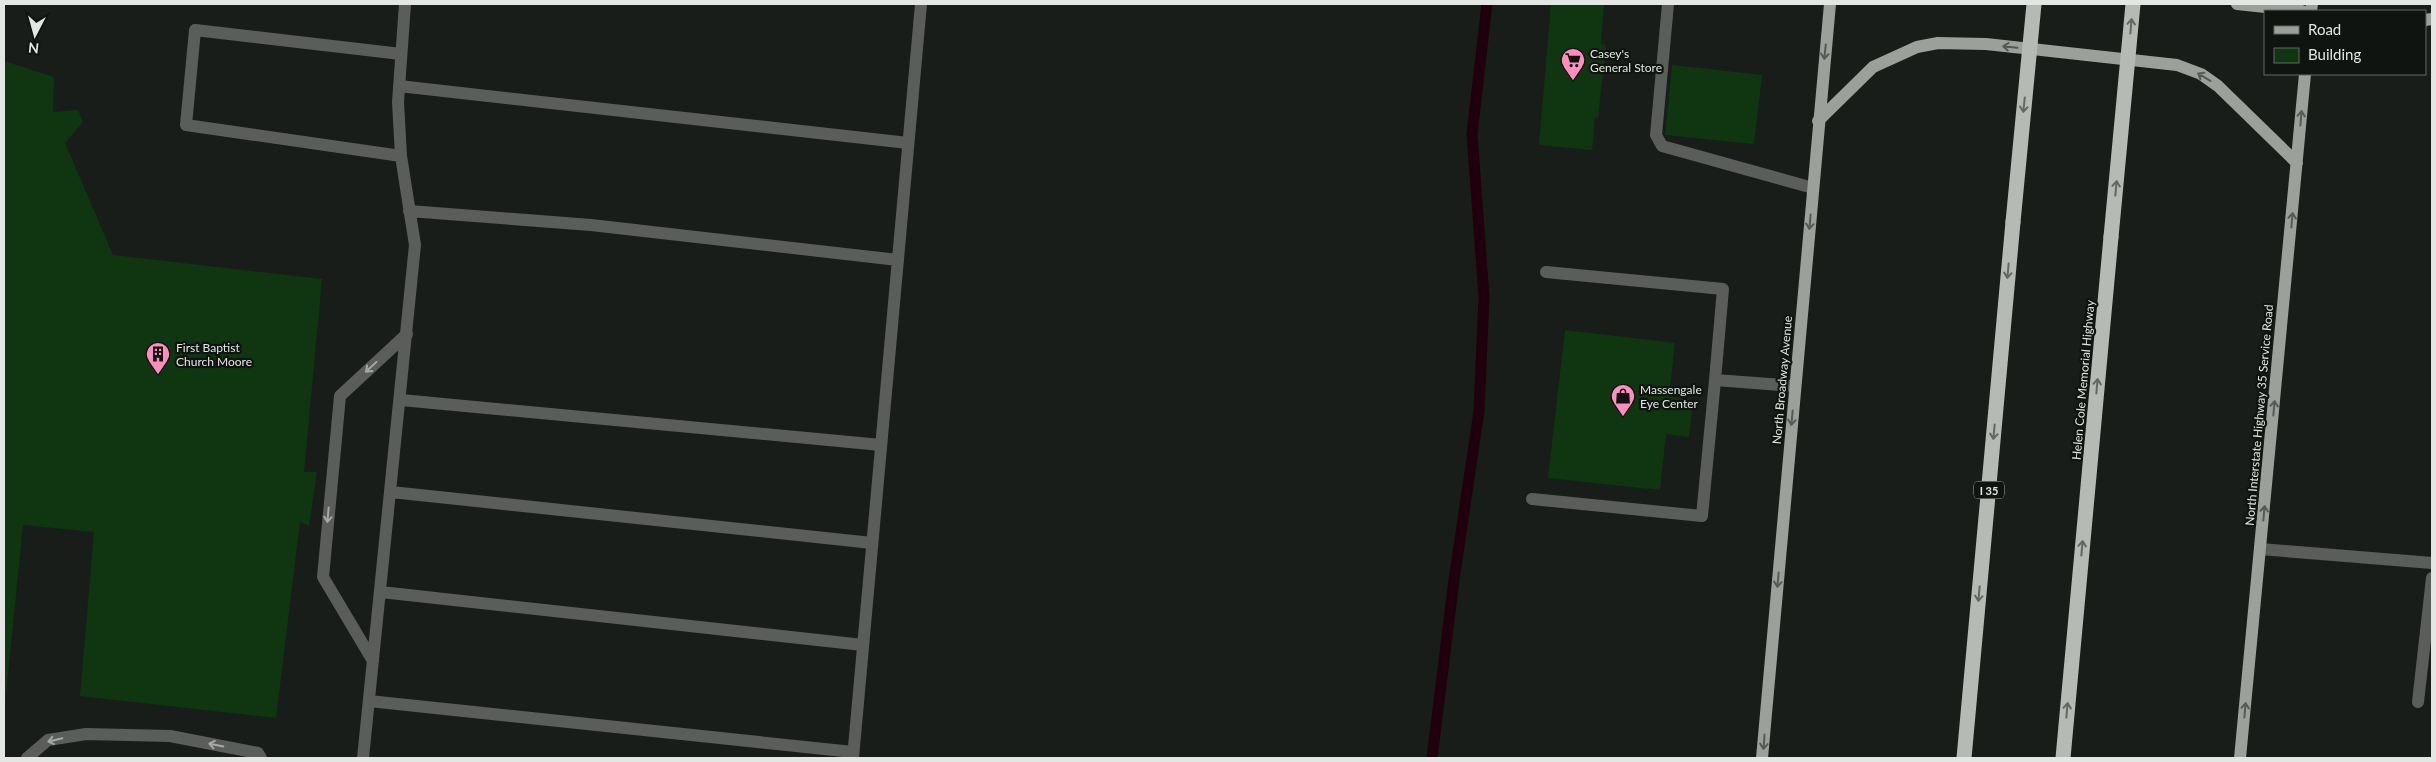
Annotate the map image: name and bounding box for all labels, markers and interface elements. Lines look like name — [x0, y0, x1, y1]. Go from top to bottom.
north arrow — [10, 10, 60, 60]
legend — [2264, 10, 2426, 75]
one-way arrow — [2126, 19, 2136, 35]
text: Road — [2308, 20, 2341, 38]
text: N — [27, 39, 40, 57]
one-way arrow — [2002, 42, 2018, 52]
one-way arrow — [1821, 44, 1830, 60]
text: Building — [2308, 45, 2361, 63]
place label: Casey's General Store — [1590, 46, 1662, 75]
supermarket icon: Casey's General Store — [1560, 47, 1586, 81]
one-way arrow — [2197, 71, 2211, 81]
one-way arrow — [2019, 96, 2029, 112]
one-way arrow — [2296, 111, 2306, 127]
one-way arrow — [2111, 180, 2121, 196]
one-way arrow — [2287, 212, 2296, 228]
one-way arrow — [1805, 213, 1815, 229]
one-way arrow — [2004, 262, 2013, 278]
street label: Helen Cole Memorial Highway — [2069, 299, 2098, 461]
street label: North Interstate Highway 35 Service Road — [2242, 304, 2276, 526]
street label: North Broadway Avenue — [1769, 315, 1795, 445]
place label: First Baptist Church Moore — [176, 340, 252, 369]
building icon: First Baptist Church Moore — [145, 341, 171, 375]
one-way arrow — [365, 361, 378, 373]
one-way arrow — [2092, 378, 2102, 394]
place label: Massengale Eye Center — [1640, 382, 1702, 411]
shop icon: Massengale Eye Center — [1610, 383, 1636, 417]
one-way arrow — [2269, 400, 2279, 416]
one-way arrow — [1787, 410, 1797, 426]
one-way arrow — [1989, 424, 1999, 440]
road number: I 35 — [1974, 482, 2004, 498]
one-way arrow — [2259, 505, 2269, 521]
one-way arrow — [324, 506, 333, 522]
one-way arrow — [2077, 540, 2087, 556]
one-way arrow — [1773, 572, 1783, 588]
one-way arrow — [1974, 586, 1984, 602]
one-way arrow — [2062, 702, 2072, 718]
one-way arrow — [2240, 702, 2250, 718]
one-way arrow — [1759, 734, 1768, 750]
one-way arrow — [47, 736, 63, 745]
one-way arrow — [208, 740, 224, 749]

